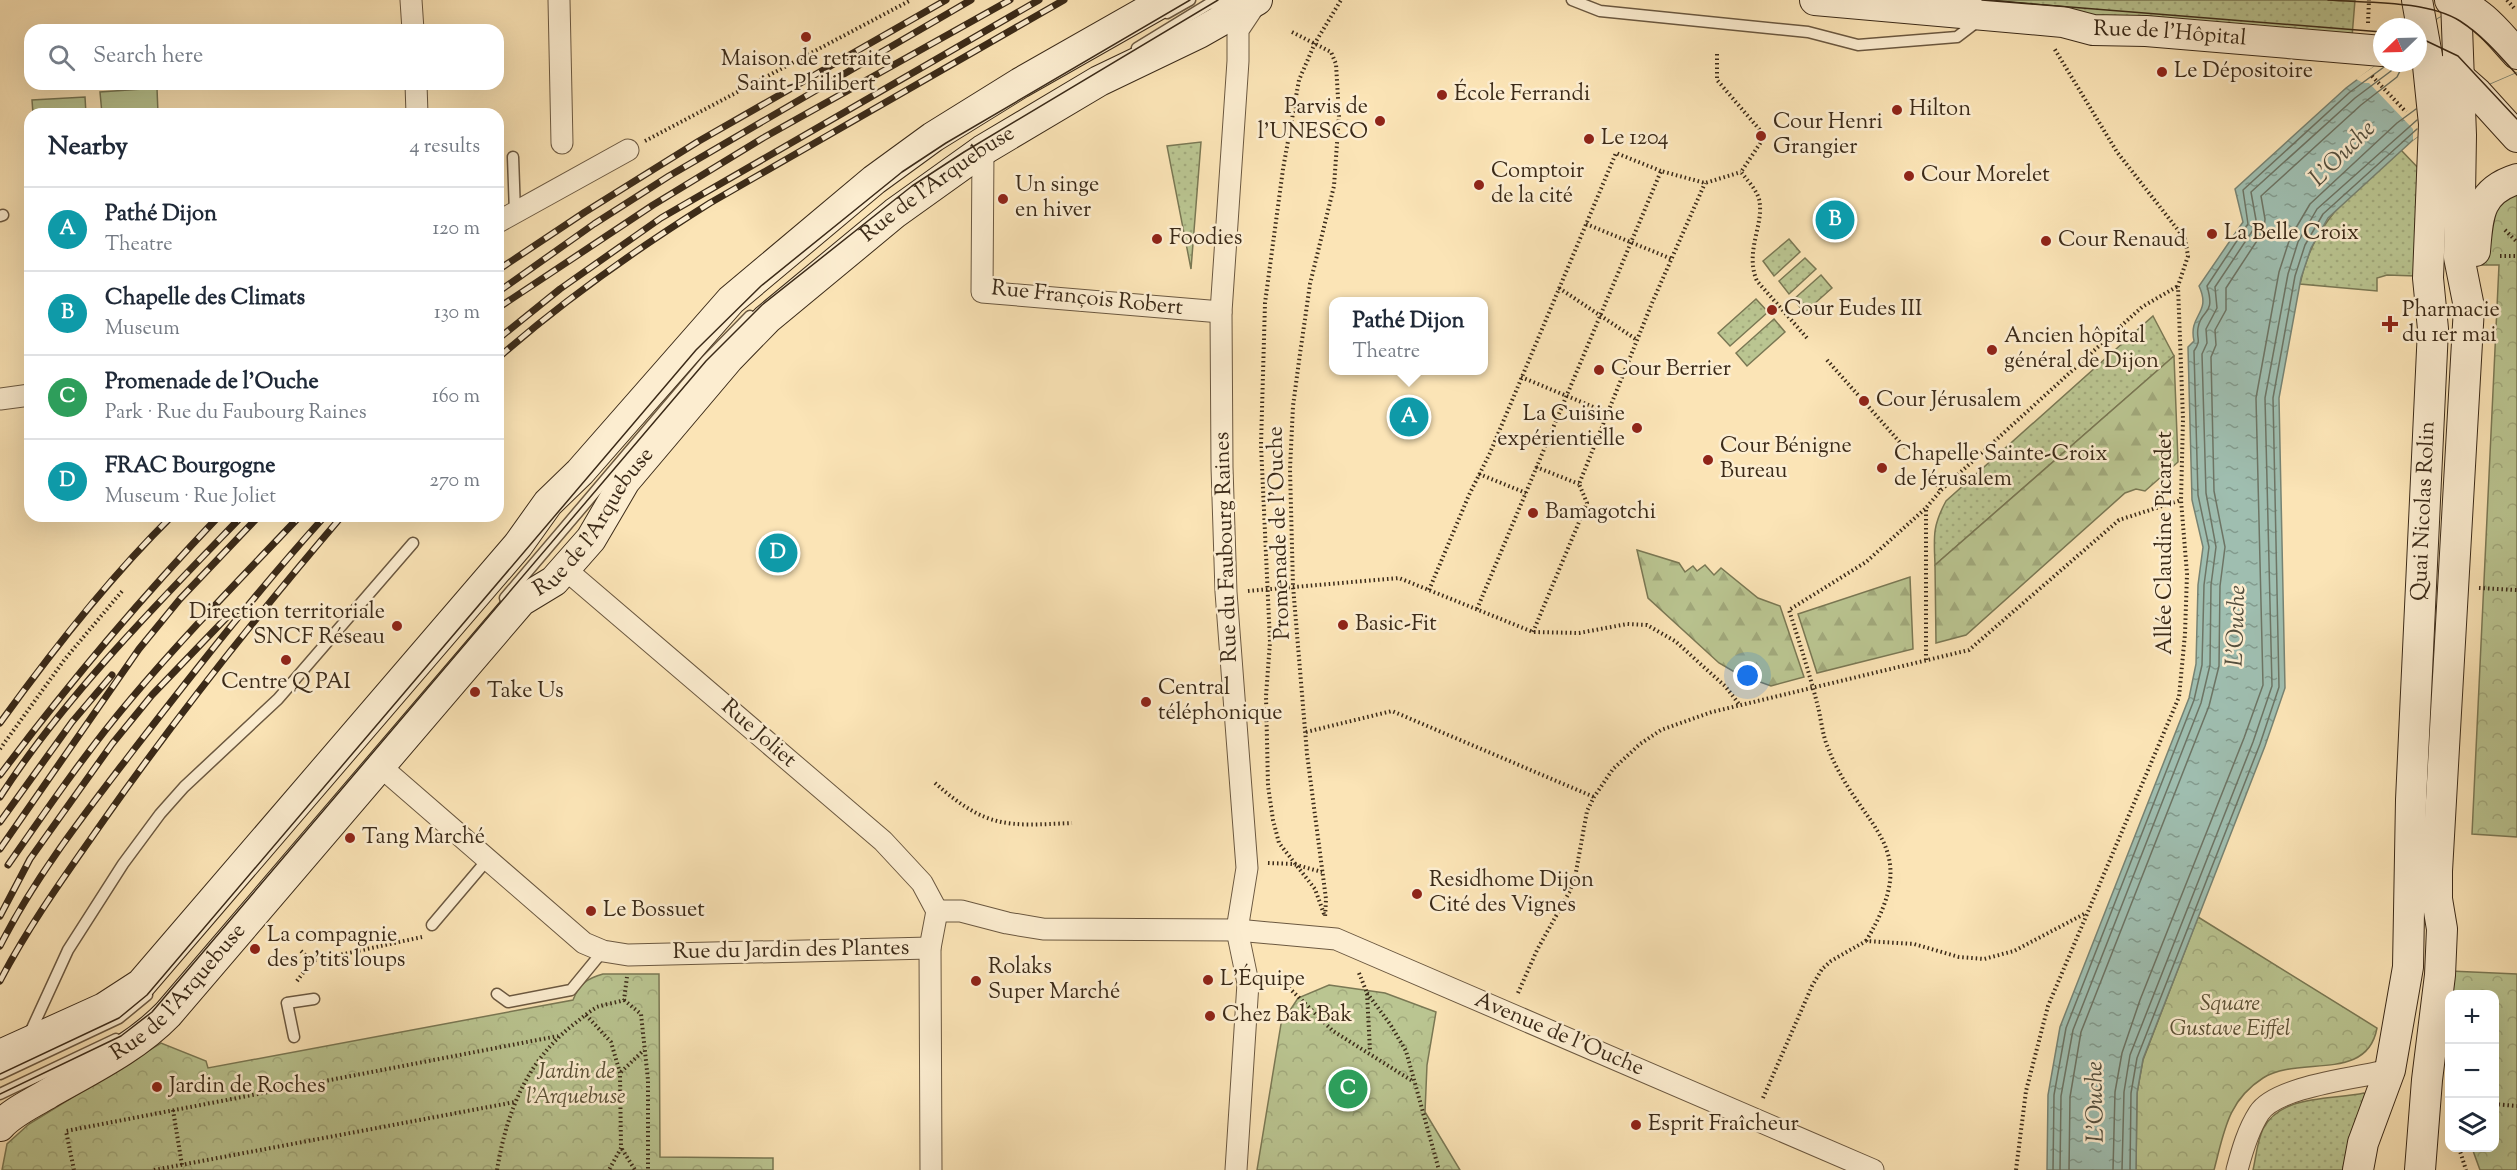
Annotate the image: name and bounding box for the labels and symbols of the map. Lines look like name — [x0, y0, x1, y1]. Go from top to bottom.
street label: Rue de l'Hôpital — [2093, 14, 2248, 55]
north arrow — [2373, 18, 2427, 72]
marker: Maison de retraite Saint-Philibert — [799, 30, 813, 44]
place label: Maison de retraite Saint-Philibert — [721, 44, 891, 101]
place label: Le Dépositoire — [2174, 56, 2313, 88]
marker: Le Dépositoire — [2155, 65, 2169, 79]
place label: École Ferrandi — [1454, 78, 1590, 111]
marker: École Ferrandi — [1435, 88, 1449, 102]
place label: Parvis de l'UNESCO — [1258, 92, 1368, 149]
place label: Hilton — [1909, 94, 1971, 126]
marker: Hilton — [1890, 103, 1904, 117]
place label: Cour Henri Grangier — [1773, 107, 1883, 164]
water label: L'Ouche — [2302, 113, 2384, 195]
marker: Parvis de l'UNESCO — [1373, 114, 1387, 128]
street label: Rue de l'Arquebuse — [854, 118, 1021, 251]
place label: Le 1204 — [1601, 123, 1669, 155]
marker: Cour Henri Grangier — [1754, 129, 1768, 143]
marker: Le 1204 — [1582, 132, 1596, 146]
place label: Comptoir de la cité — [1491, 156, 1584, 213]
place label: Cour Morelet — [1921, 160, 2050, 192]
marker: Cour Morelet — [1902, 169, 1916, 183]
place label: Un singe en hiver — [1015, 170, 1099, 227]
marker: Comptoir de la cité — [1472, 178, 1486, 192]
marker: Un singe en hiver — [996, 192, 1010, 206]
pin: B — [1816, 198, 1854, 242]
place label: La Belle Croix — [2224, 218, 2359, 250]
place label: Foodies — [1169, 223, 1242, 255]
place label: Cour Renaud — [2058, 225, 2186, 257]
marker: La Belle Croix — [2205, 227, 2219, 241]
marker: Foodies — [1150, 232, 1164, 246]
marker: Cour Renaud — [2039, 234, 2053, 248]
street label: Rue François Robert — [990, 273, 1185, 325]
place label: Cour Eudes III — [1784, 294, 1922, 326]
place label: Pharmacie du 1er mai — [2402, 295, 2500, 352]
marker: Cour Eudes III — [1765, 303, 1779, 317]
marker: Pharmacie du 1er mai — [2383, 317, 2397, 331]
place label: Ancien hôpital général de Dijon — [2004, 321, 2159, 378]
marker: Ancien hôpital général de Dijon — [1985, 343, 1999, 357]
place label: Cour Berrier — [1611, 354, 1731, 386]
marker: Cour Berrier — [1592, 363, 1606, 377]
place label: Cour Jérusalem — [1876, 385, 2021, 417]
pin: A — [1390, 394, 1428, 440]
marker: Cour Jérusalem — [1857, 394, 1871, 408]
place label: La Cuisine expérientielle — [1497, 399, 1625, 456]
marker: La Cuisine expérientielle — [1630, 421, 1644, 435]
street label: Quai Nicolas Rolin — [2404, 421, 2445, 602]
street label: Promenade de l'Ouche — [1260, 426, 1300, 640]
street label: Rue du Faubourg Raines — [1207, 431, 1247, 663]
place label: Cour Bénigne Bureau — [1720, 431, 1852, 488]
street label: Allée Claudine Picardet — [2150, 431, 2182, 655]
place label: Chapelle Sainte-Croix de Jérusalem — [1894, 439, 2108, 496]
street label: Rue de l'Arquebuse — [528, 441, 662, 606]
marker: Cour Bénigne Bureau — [1701, 453, 1715, 467]
marker: Chapelle Sainte-Croix de Jérusalem — [1875, 461, 1889, 475]
place label: Bamagotchi — [1545, 497, 1656, 529]
marker: Bamagotchi — [1526, 506, 1540, 520]
pin: D — [758, 530, 798, 576]
water label: L'Ouche — [2219, 585, 2255, 667]
place label: Direction territoriale SNCF Réseau — [189, 597, 385, 654]
place label: Basic-Fit — [1355, 609, 1437, 641]
marker: Basic-Fit — [1336, 618, 1350, 632]
marker: Direction territoriale SNCF Réseau — [390, 619, 404, 633]
marker: Centre Q PAI — [279, 653, 293, 667]
your location — [1733, 661, 1762, 690]
place label: Centre Q PAI — [221, 667, 351, 699]
place label: Central téléphonique — [1158, 673, 1283, 730]
place label: Take Us — [487, 676, 564, 708]
marker: Take Us — [468, 685, 482, 699]
street label: Rue Joliet — [713, 692, 803, 776]
marker: Central téléphonique — [1139, 695, 1153, 709]
place label: Tang Marché — [362, 822, 485, 854]
marker: Tang Marché — [343, 831, 357, 845]
place label: Residhome Dijon Cité des Vignes — [1429, 865, 1594, 922]
marker: Residhome Dijon Cité des Vignes — [1410, 887, 1424, 901]
place label: Le Bossuet — [603, 895, 705, 927]
marker: Le Bossuet — [584, 904, 598, 918]
street label: Rue de l'Arquebuse — [105, 917, 254, 1070]
place label: La compagnie des p'tits loups — [267, 920, 406, 977]
street label: Rue du Jardin des Plantes — [672, 933, 910, 969]
marker: La compagnie des p'tits loups — [248, 942, 262, 956]
place label: Rolaks Super Marché — [988, 952, 1120, 1009]
place label: L'Équipe — [1220, 963, 1305, 996]
marker: L'Équipe — [1201, 973, 1215, 987]
marker: Rolaks Super Marché — [969, 974, 983, 988]
street label: Avenue de l'Ouche — [1469, 985, 1649, 1085]
park label: Square Gustave Eiffel — [2169, 989, 2291, 1046]
place label: Chez Bak Bak — [1222, 1000, 1352, 1032]
marker: Chez Bak Bak — [1203, 1009, 1217, 1023]
park label: Jardin de l'Arquebuse — [526, 1057, 626, 1114]
water label: L'Ouche — [2078, 1061, 2114, 1143]
pin: C — [1328, 1066, 1368, 1112]
place label: Jardin de Roches — [168, 1071, 326, 1103]
marker: Jardin de Roches — [150, 1080, 164, 1094]
place label: Esprit Fraîcheur — [1648, 1109, 1799, 1141]
marker: Esprit Fraîcheur — [1629, 1118, 1643, 1132]

